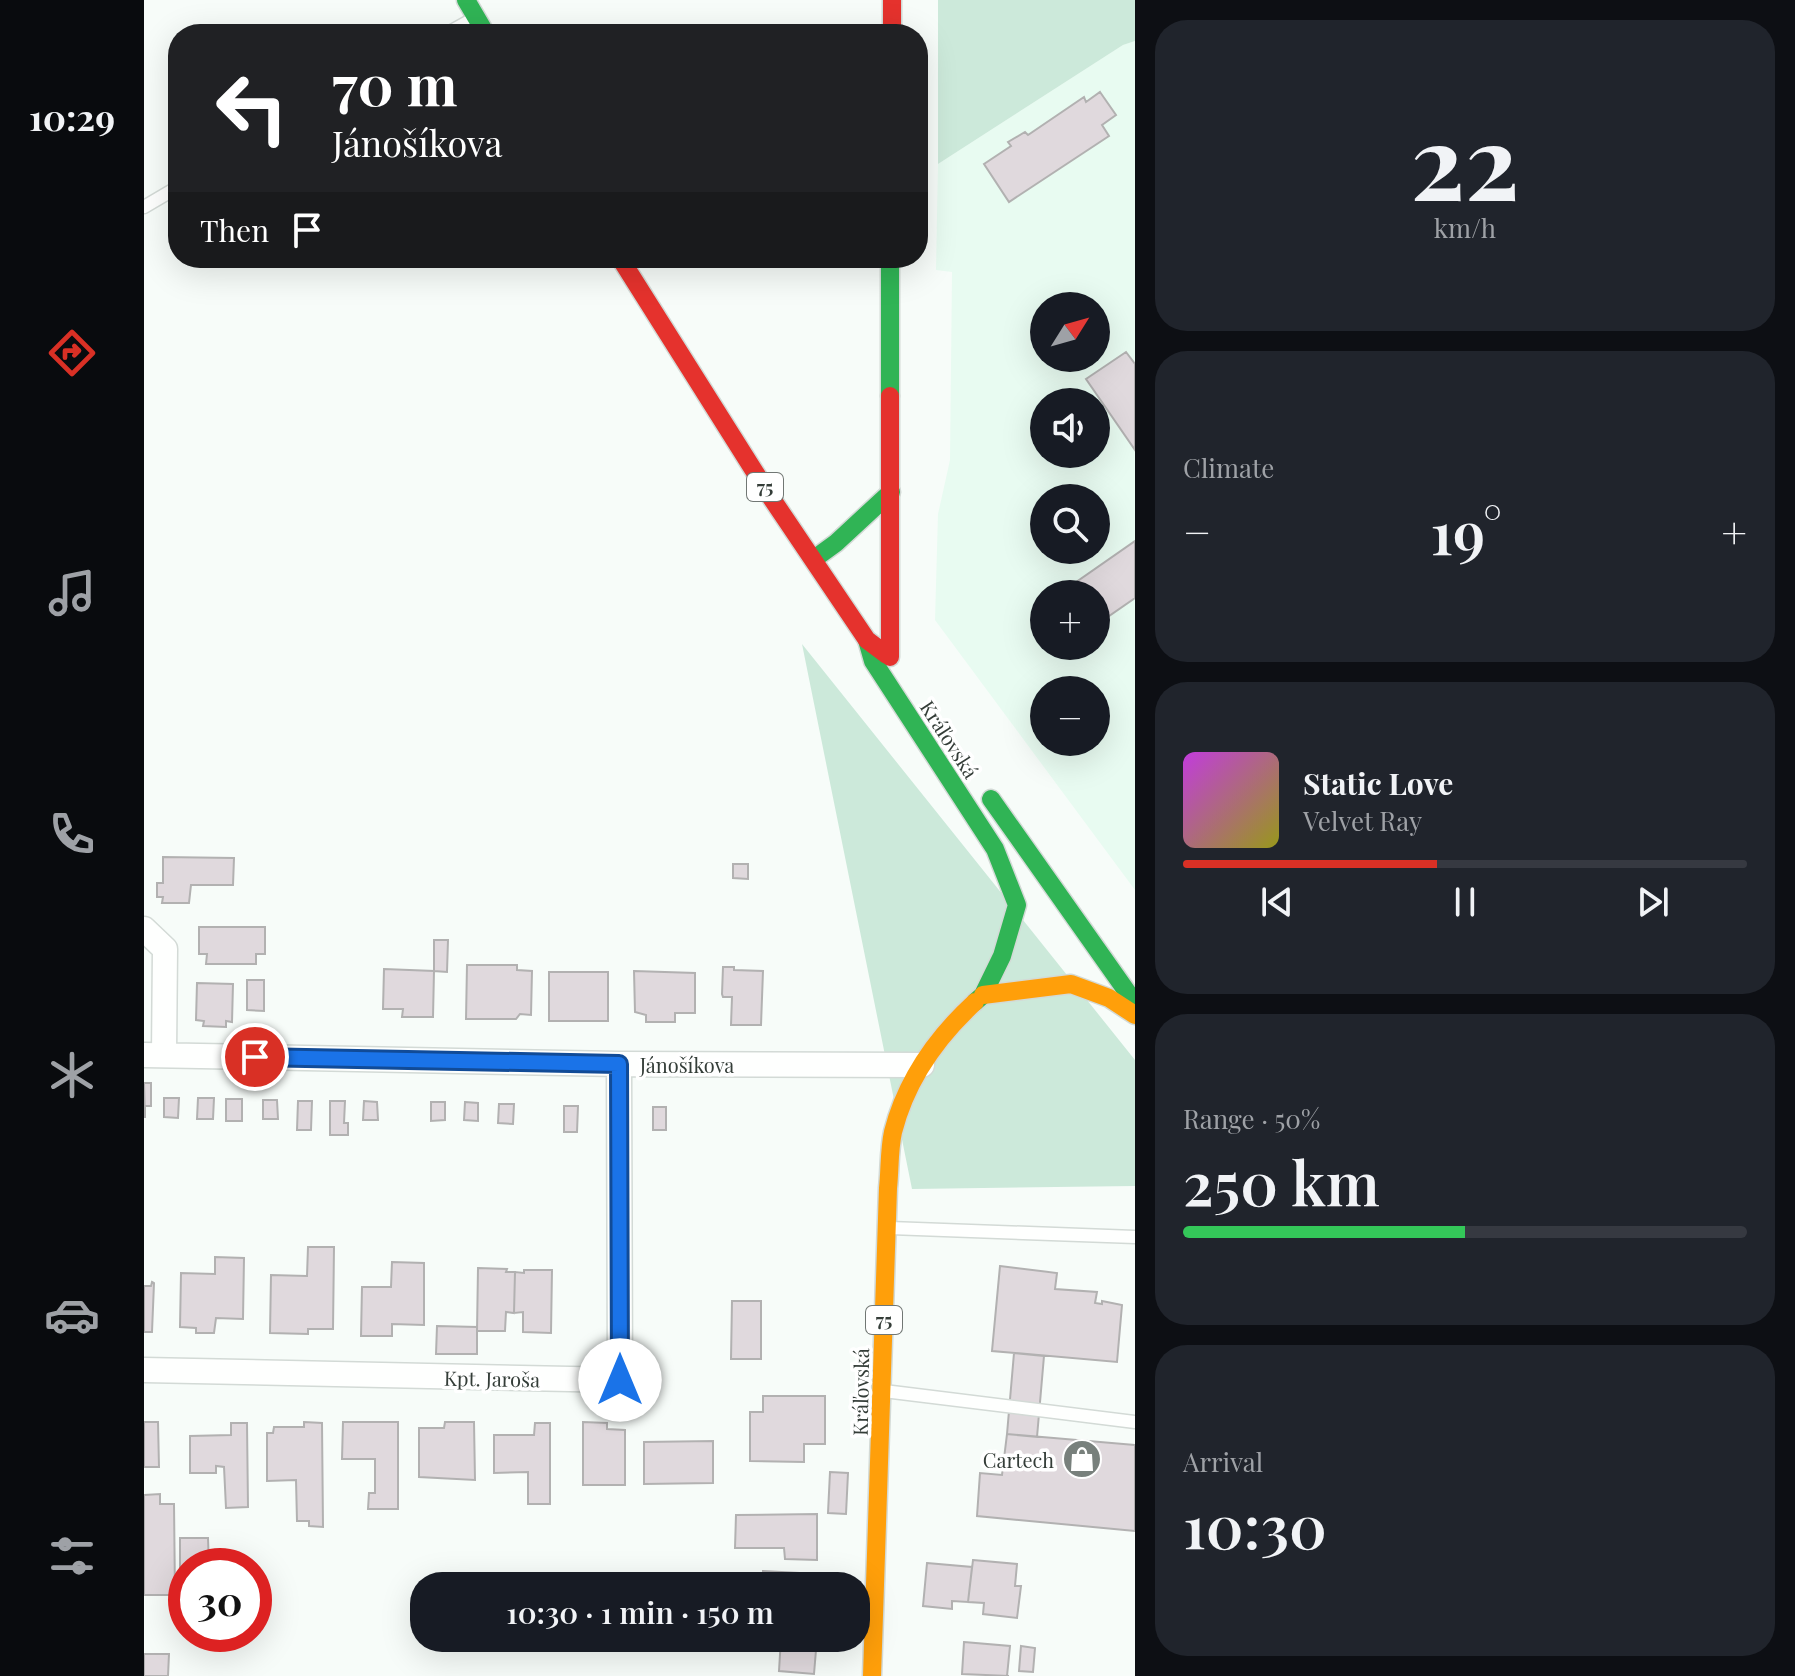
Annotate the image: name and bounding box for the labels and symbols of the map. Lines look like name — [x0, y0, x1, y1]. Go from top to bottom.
north arrow — [1030, 292, 1110, 372]
road number: 75 — [747, 473, 783, 501]
street label: Kráľovská — [915, 695, 985, 783]
pin — [221, 1023, 289, 1091]
street label: Jánošíkova — [639, 1051, 734, 1078]
road number: 75 — [866, 1306, 902, 1334]
position arrow — [578, 1338, 662, 1422]
street label: Kráľovská — [846, 1348, 874, 1436]
street label: Kpt. Jaroša — [444, 1364, 540, 1392]
shop icon: Cartech — [1061, 1438, 1103, 1480]
place label: Cartech — [983, 1446, 1054, 1473]
speed limit sign: 30 — [168, 1548, 272, 1652]

